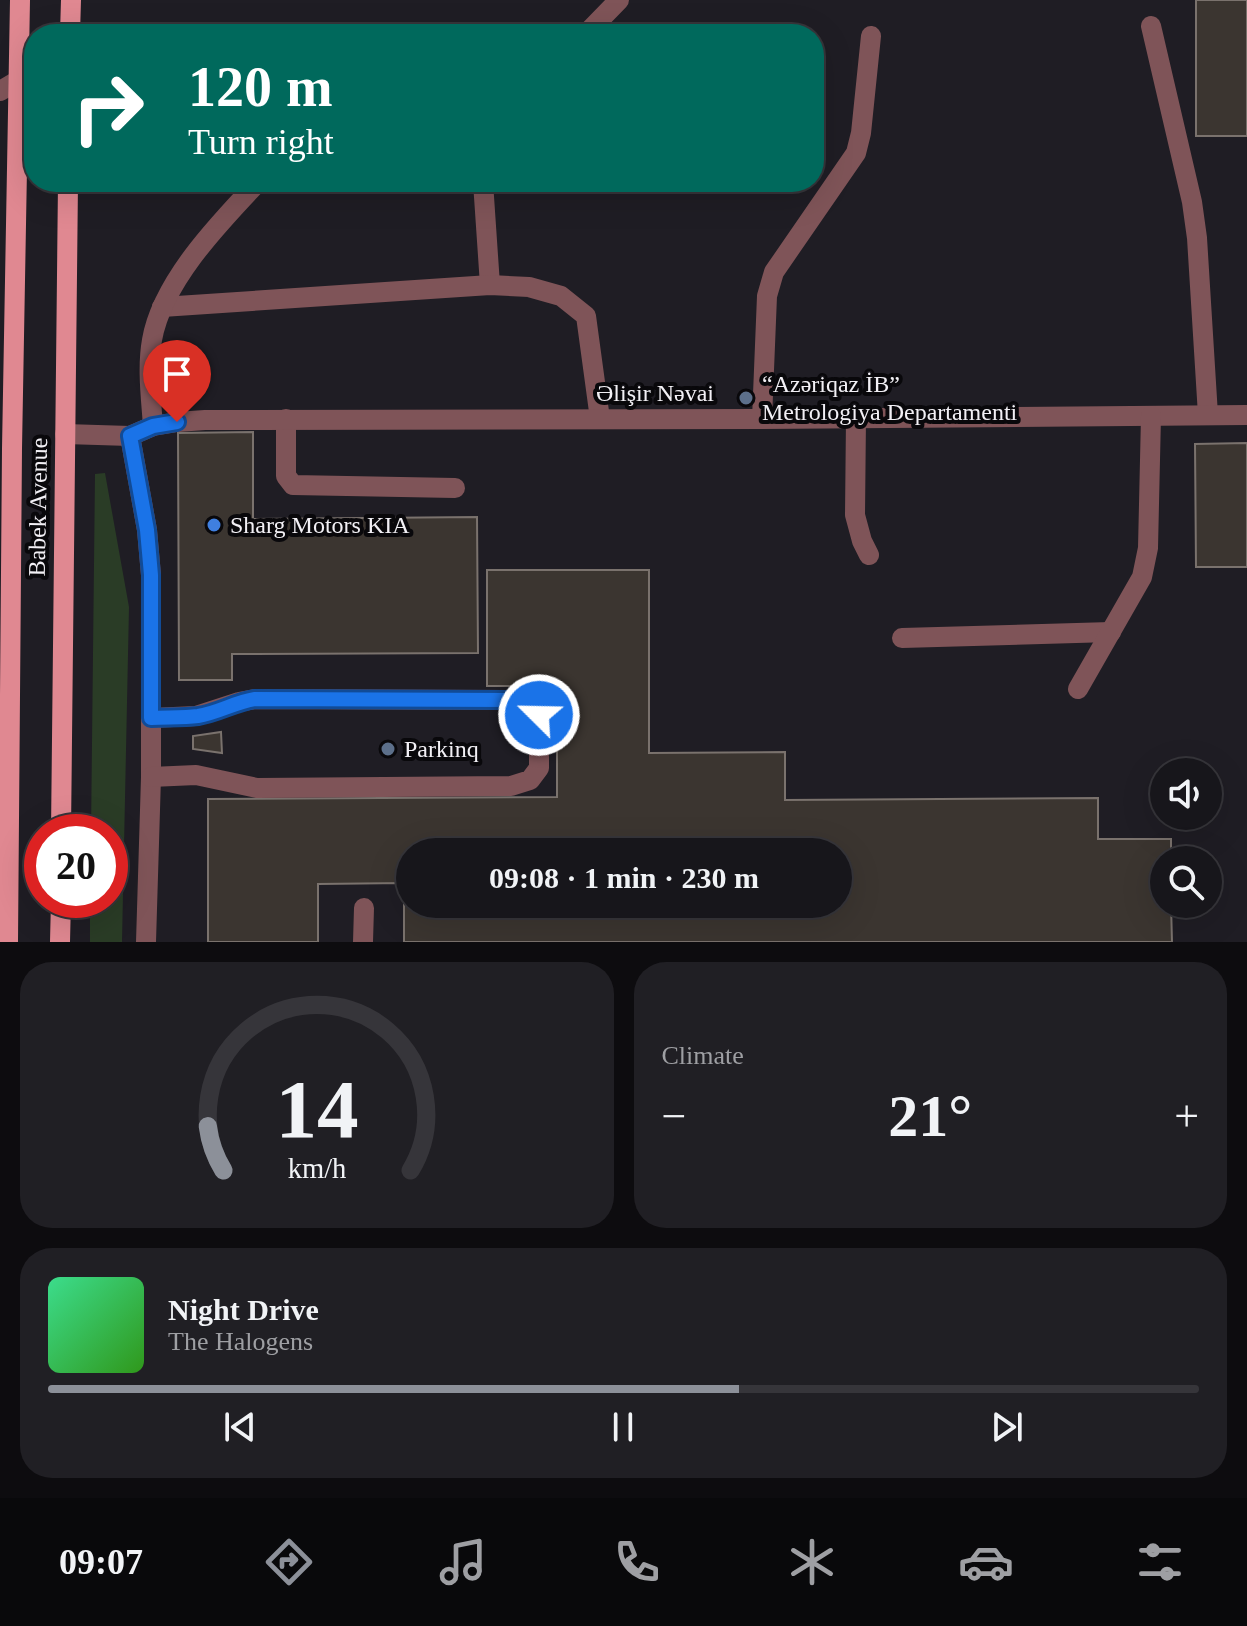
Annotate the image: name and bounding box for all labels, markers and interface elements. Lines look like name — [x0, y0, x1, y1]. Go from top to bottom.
icon: right — [56, 56, 160, 160]
text: 120 m — [188, 56, 333, 118]
text: Turn right — [188, 122, 334, 162]
pin — [143, 340, 211, 422]
icon: arrive — [155, 352, 199, 396]
place label: “Azəriqaz İB” Metrologiya Departamenti — [762, 371, 1018, 425]
street label: Əlişir Nəvai — [596, 380, 714, 406]
marker: “Azəriqaz İB” Metrologiya Departamenti — [737, 389, 755, 407]
street label: Babek Avenue — [24, 437, 52, 577]
place label: Sharg Motors KIA — [230, 512, 410, 538]
marker: Sharg Motors KIA — [205, 516, 223, 534]
position arrow — [497, 673, 581, 757]
place label: Parkinq — [404, 736, 479, 762]
marker: Parkinq — [379, 740, 397, 758]
map controls — [1150, 758, 1222, 918]
button: sound — [1150, 758, 1222, 830]
speed limit sign: 20 — [24, 814, 128, 918]
button: search — [1150, 846, 1222, 918]
text: 09:08 · 1 min · 230 m — [489, 861, 759, 894]
text: Climate — [662, 1041, 744, 1070]
text: 14 — [275, 1063, 358, 1155]
text: 21° — [888, 1083, 972, 1149]
text: − — [662, 1092, 686, 1141]
text: + — [1174, 1092, 1199, 1141]
text: km/h — [287, 1153, 346, 1184]
text: Night Drive — [168, 1293, 319, 1326]
text: The Halogens — [168, 1327, 313, 1356]
icon: previous — [218, 1405, 262, 1449]
icon: pause — [601, 1405, 645, 1449]
icon: next — [985, 1405, 1029, 1449]
icon: directions — [261, 1534, 317, 1590]
icon: music — [435, 1534, 491, 1590]
icon: phone — [609, 1534, 665, 1590]
icon: climate — [784, 1534, 840, 1590]
icon: car — [958, 1534, 1014, 1590]
icon: filters — [1132, 1534, 1188, 1590]
text: 09:07 — [59, 1542, 143, 1582]

